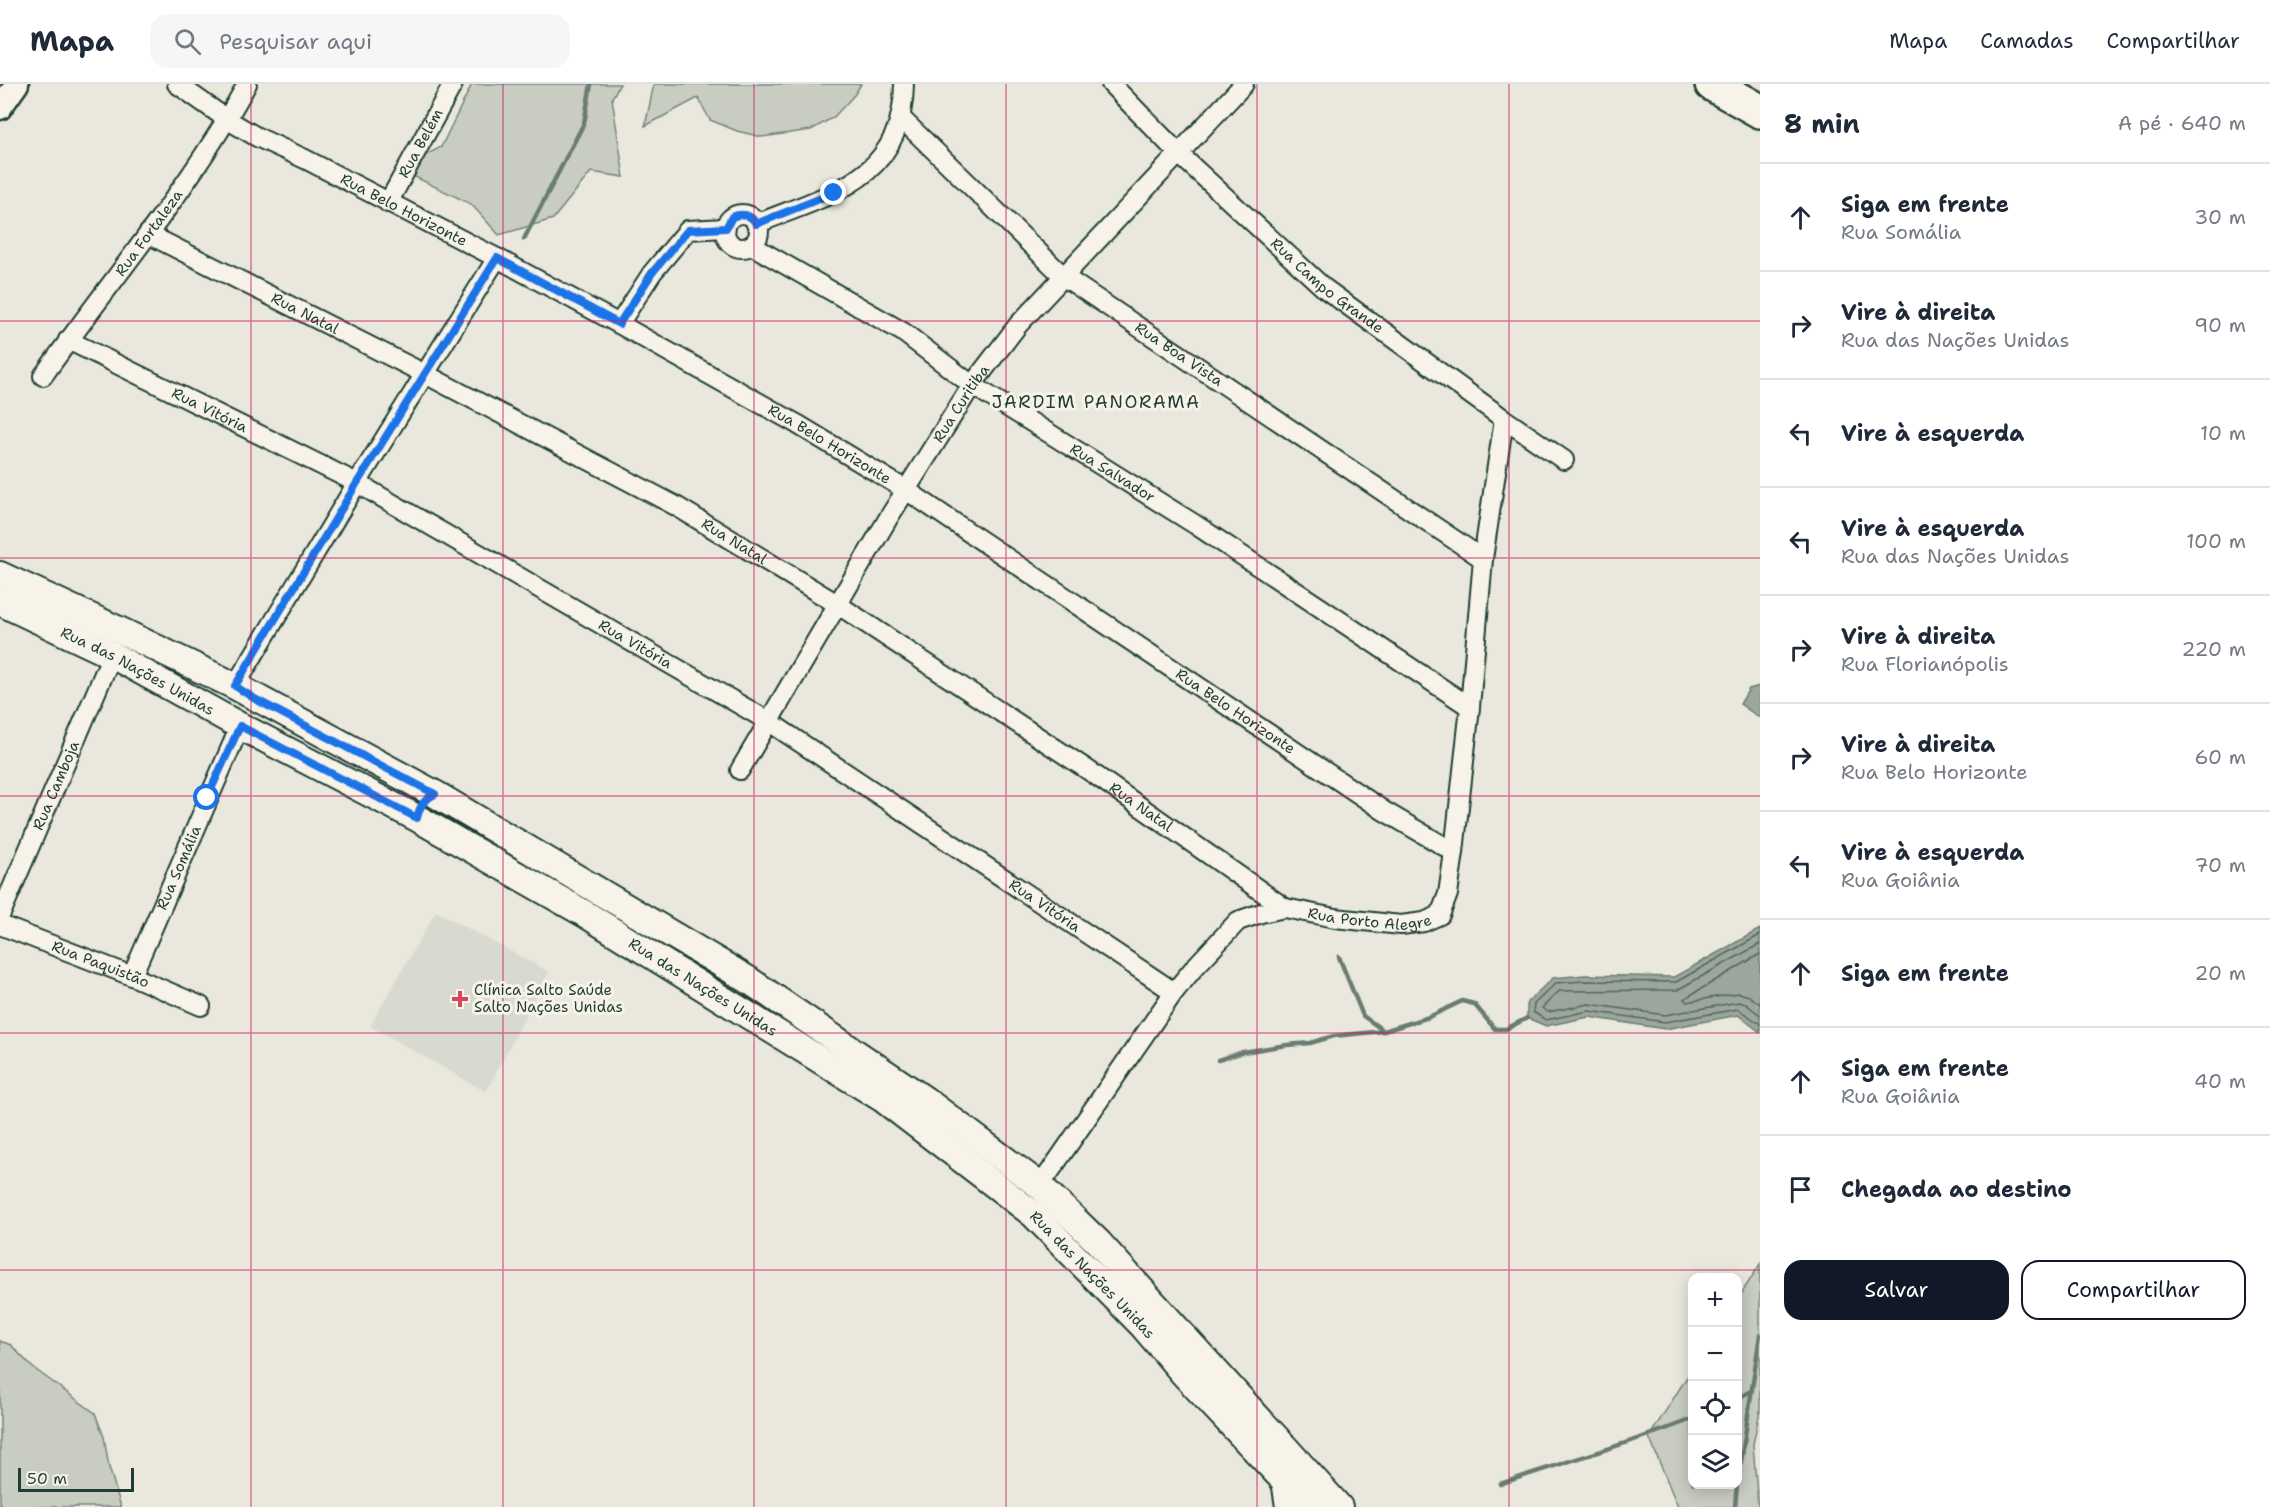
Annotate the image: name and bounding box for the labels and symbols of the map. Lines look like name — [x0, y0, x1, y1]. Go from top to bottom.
street label: Rua Belém — [394, 105, 448, 181]
street label: Rua Belo Horizonte — [337, 169, 471, 251]
route end — [820, 179, 846, 205]
street label: Rua Fortaleza — [110, 185, 188, 280]
street label: Rua Campo Grande — [1266, 234, 1388, 338]
street label: Rua Natal — [268, 288, 343, 339]
street label: Rua Boa Vista — [1131, 317, 1227, 391]
street label: Rua Curitiba — [928, 360, 994, 446]
street label: Rua Vitória — [168, 383, 251, 438]
district label: JARDIM PANORAMA — [991, 390, 1201, 414]
street label: Rua Belo Horizonte — [764, 400, 895, 489]
street label: Rua Salvador — [1066, 439, 1159, 507]
street label: Rua Natal — [698, 514, 771, 569]
street label: Rua Vitória — [595, 615, 676, 674]
street label: Rua das Nações Unidas — [57, 622, 218, 720]
street label: Rua Belo Horizonte — [1172, 664, 1299, 759]
street label: Rua Camboja — [28, 737, 84, 833]
street label: Rua Natal — [1105, 778, 1177, 837]
route start — [193, 784, 219, 810]
street label: Rua Somália — [152, 822, 206, 913]
street label: Rua Vitória — [1005, 875, 1085, 937]
street label: Rua Porto Alegre — [1306, 903, 1435, 935]
street label: Rua das Nações Unidas — [625, 933, 781, 1041]
street label: Rua Paquistão — [49, 936, 153, 992]
place label: Clínica Salto Saúde Salto Nações Unidas — [474, 980, 623, 1017]
marker: Clínica Salto Saúde Salto Nações Unidas — [451, 990, 469, 1008]
street label: Rua das Nações Unidas — [1025, 1206, 1160, 1343]
scale bar — [18, 1465, 134, 1492]

